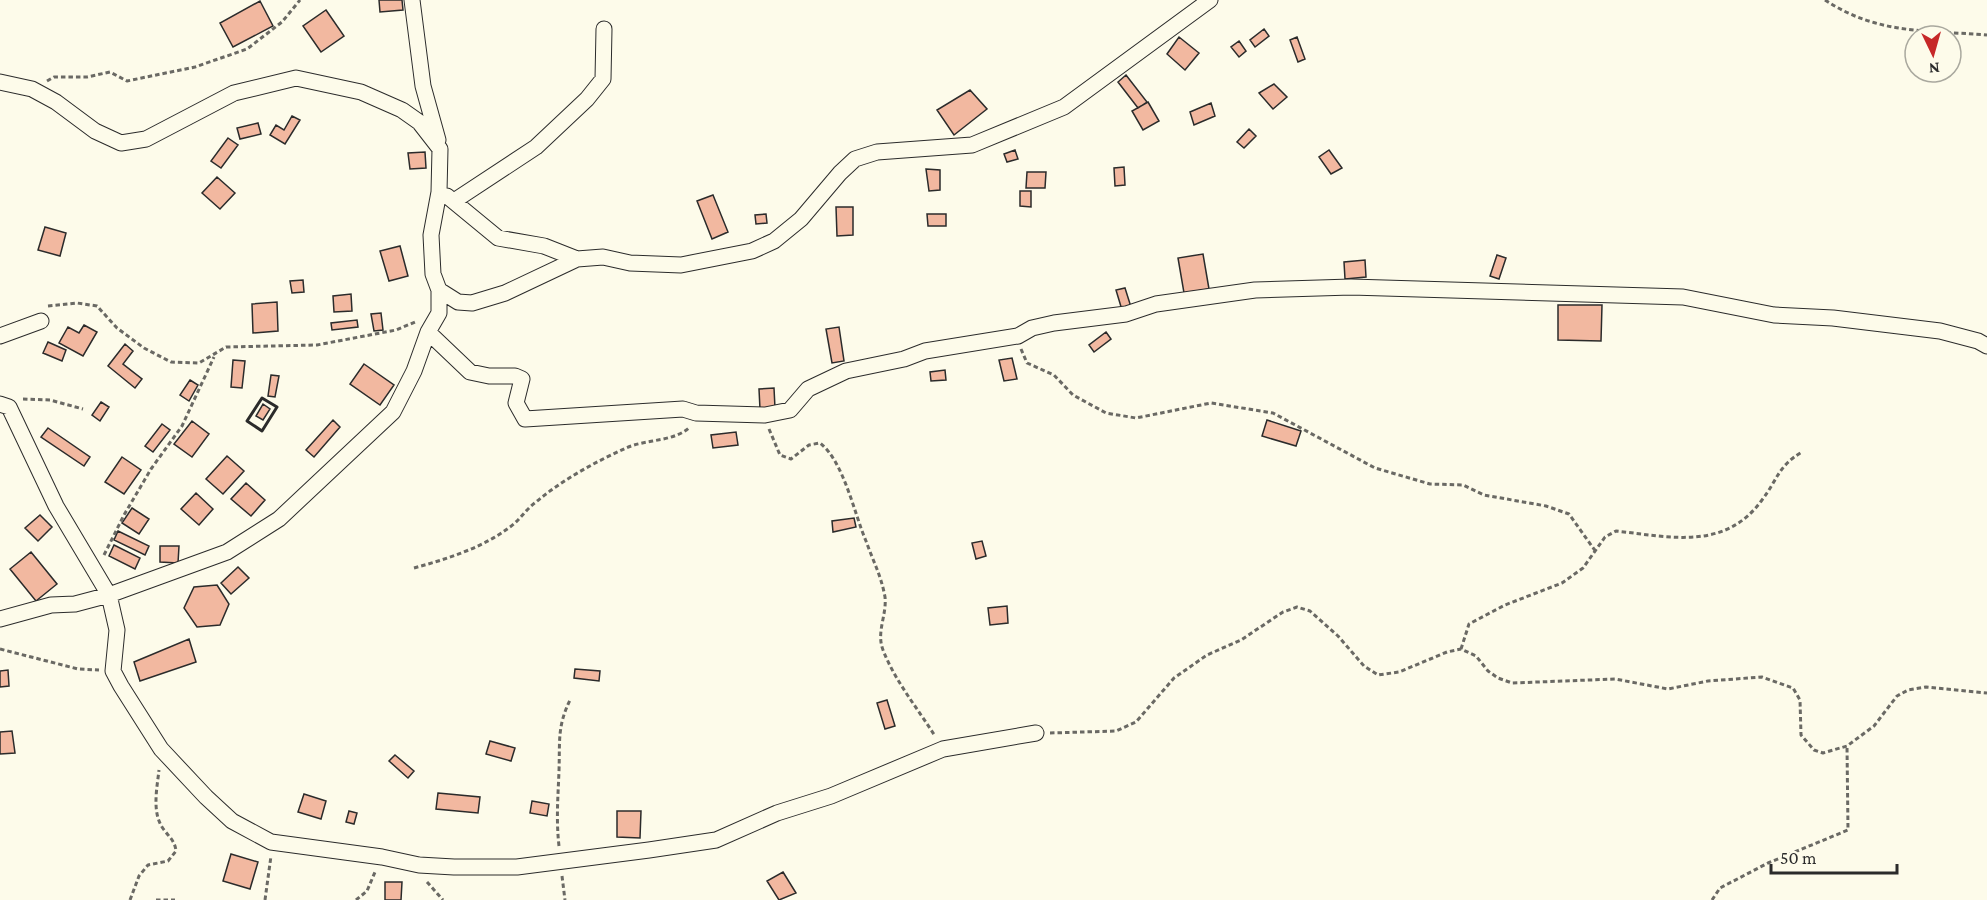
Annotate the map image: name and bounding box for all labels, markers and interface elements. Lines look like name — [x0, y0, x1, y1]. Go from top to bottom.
north arrow — [1903, 24, 1963, 84]
text: N — [1928, 60, 1940, 77]
scale bar — [1771, 837, 1897, 875]
text: 50 m — [1780, 848, 1817, 868]

